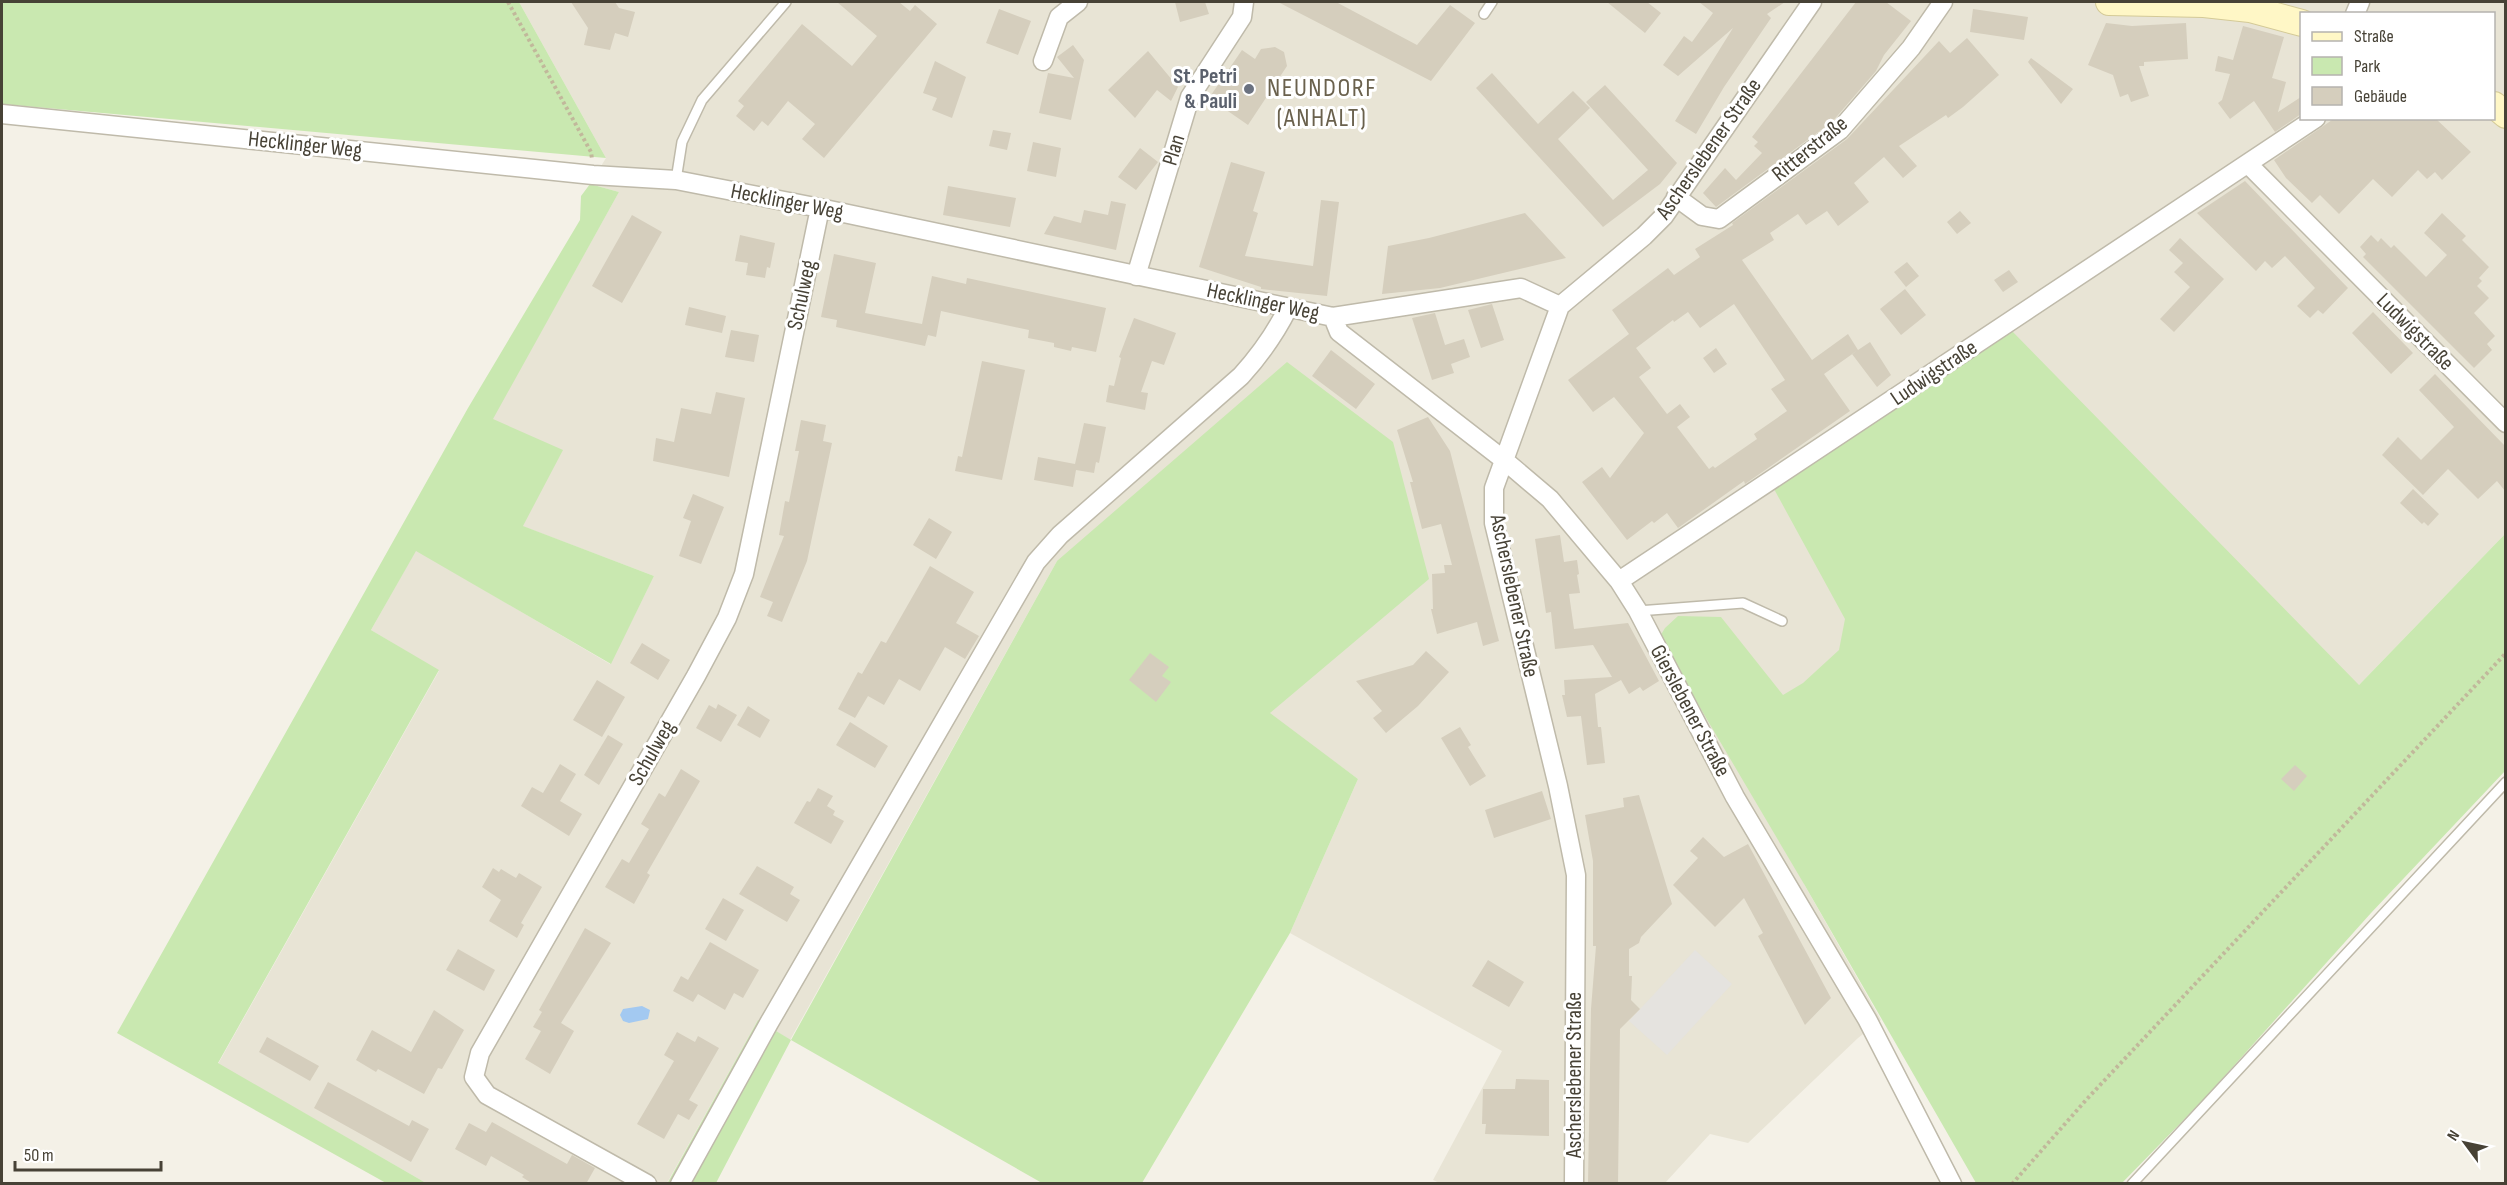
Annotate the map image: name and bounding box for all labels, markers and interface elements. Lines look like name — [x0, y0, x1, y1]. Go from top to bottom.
legend — [2300, 12, 2495, 120]
text: Straße — [2354, 26, 2394, 47]
text: Park — [2354, 56, 2380, 77]
place label: St. Petri & Pauli — [1173, 63, 1237, 115]
district label: NEUNDORF (ANHALT) — [1267, 73, 1377, 134]
street label: Ascherslebener Straße — [1650, 73, 1768, 226]
marker: St. Petri & Pauli — [1242, 82, 1256, 96]
text: Gebäude — [2354, 86, 2407, 107]
street label: Ritterstraße — [1767, 110, 1853, 188]
street label: Hecklinger Weg — [247, 126, 363, 164]
street label: Plan — [1157, 131, 1191, 169]
street label: Hecklinger Weg — [728, 178, 846, 226]
street label: Schulweg — [781, 257, 823, 332]
street label: Hecklinger Weg — [1204, 277, 1322, 327]
street label: Ludwigstraße — [2371, 288, 2459, 376]
street label: Ludwigstraße — [1885, 334, 1983, 412]
street label: Ascherslebener Straße — [1483, 511, 1544, 680]
street label: Gierslebener Straße — [1644, 640, 1736, 782]
street label: Schulweg — [623, 715, 682, 790]
street label: Ascherslebener Straße — [1561, 992, 1588, 1159]
north arrow — [2435, 1113, 2495, 1173]
text: N — [2443, 1127, 2464, 1144]
scale bar — [15, 1134, 160, 1172]
text: 50 m — [24, 1145, 54, 1166]

